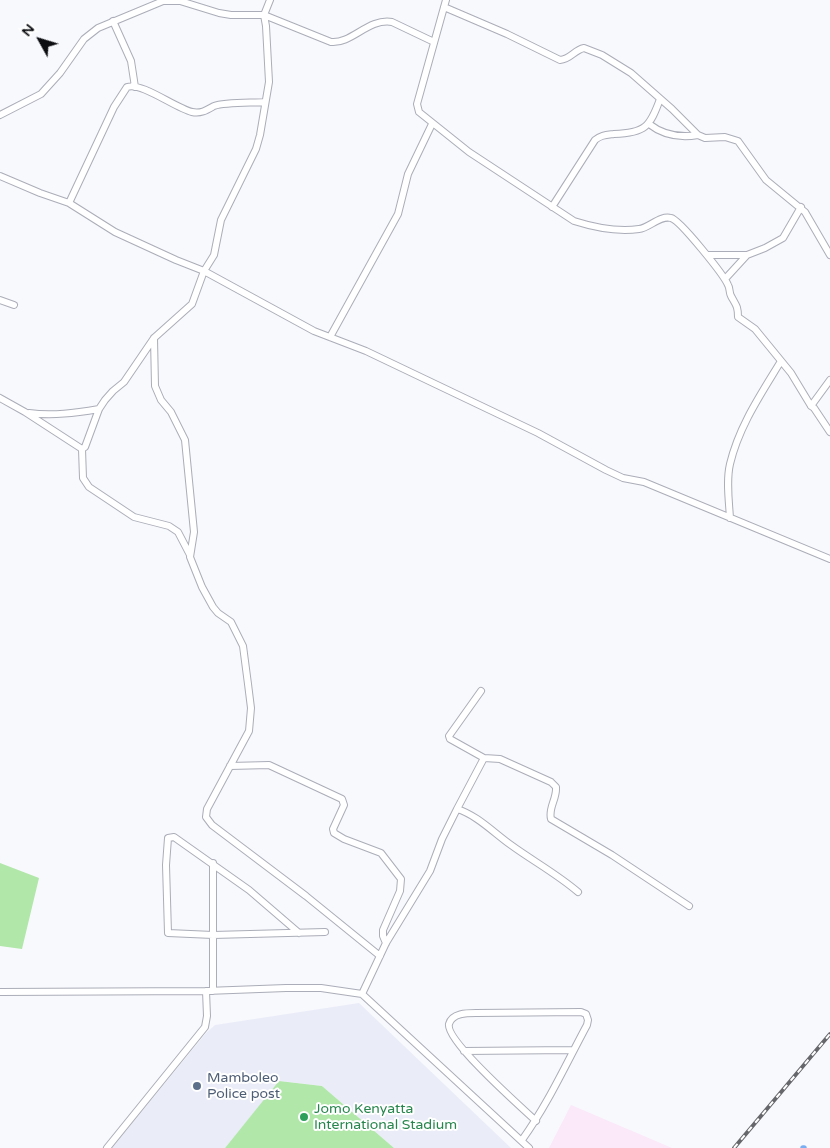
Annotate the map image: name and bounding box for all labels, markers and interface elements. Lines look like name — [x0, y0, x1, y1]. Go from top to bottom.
north arrow — [15, 15, 65, 65]
text: N — [18, 21, 38, 40]
place label: Mamboleo Police post — [207, 1070, 280, 1102]
marker: Mamboleo Police post — [191, 1080, 203, 1092]
place label: Jomo Kenyatta International Stadium — [314, 1101, 457, 1134]
marker: Jomo Kenyatta International Stadium — [298, 1111, 310, 1123]

